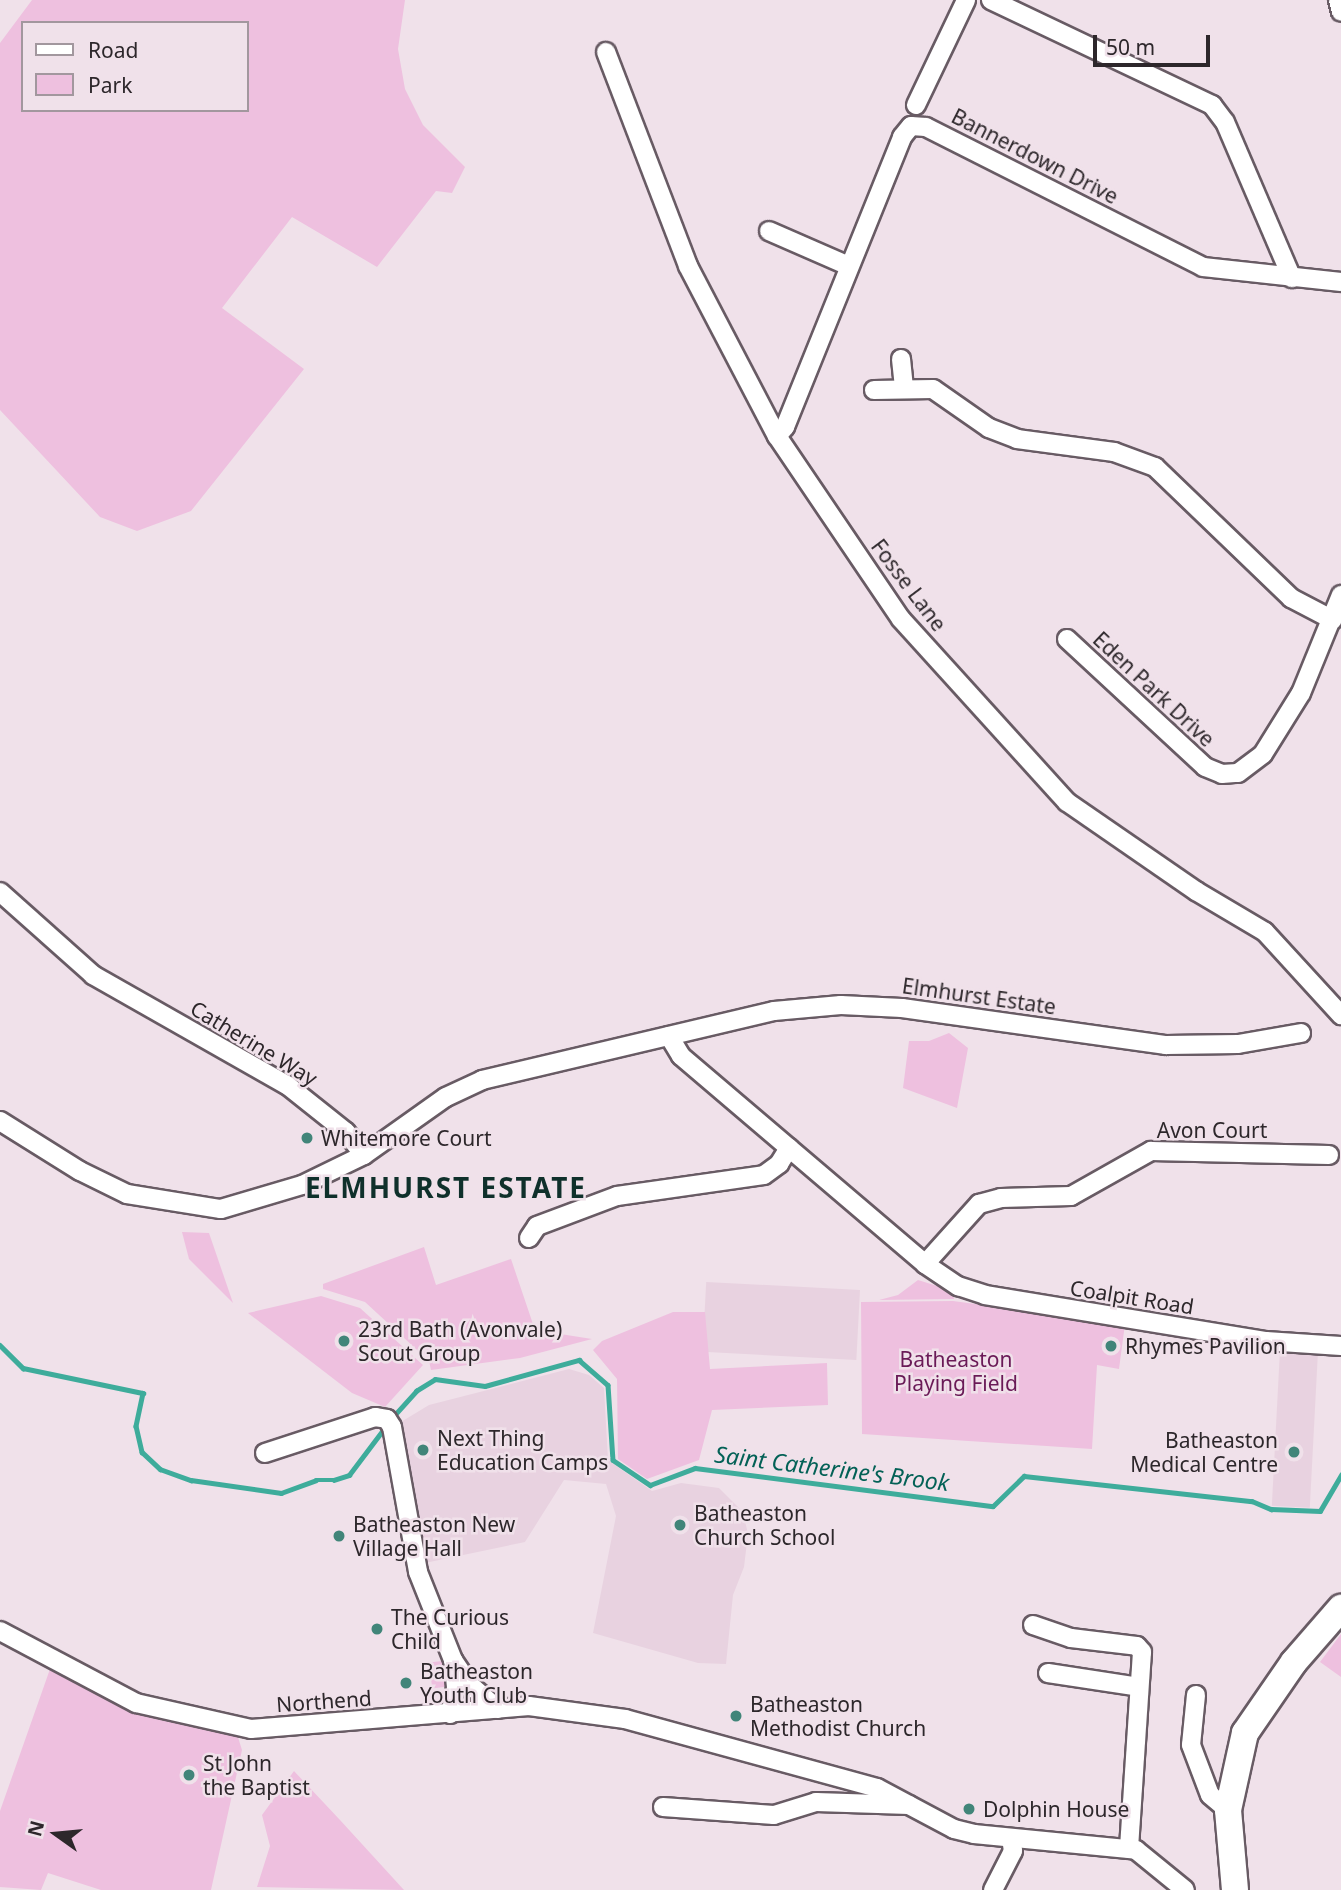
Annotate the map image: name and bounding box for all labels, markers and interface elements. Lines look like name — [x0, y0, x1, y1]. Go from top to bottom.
legend — [21, 21, 248, 112]
scale bar — [1096, 21, 1213, 65]
text: 50 m — [1106, 33, 1155, 61]
text: Road — [88, 36, 138, 64]
text: Park — [88, 71, 132, 99]
street label: Bannerdown Drive — [948, 103, 1122, 209]
street label: Fosse Lane — [866, 534, 952, 636]
street label: Eden Park Drive — [1088, 626, 1220, 752]
street label: Elmhurst Estate — [901, 973, 1057, 1019]
street label: Catherine Way — [186, 995, 322, 1091]
street label: Avon Court — [1157, 1117, 1267, 1143]
place label: Whitemore Court — [321, 1125, 491, 1151]
marker: Whitemore Court — [299, 1130, 315, 1146]
district label: ELMHURST ESTATE — [307, 1170, 585, 1204]
street label: Coalpit Road — [1068, 1275, 1196, 1319]
place label: 23rd Bath (Avonvale) Scout Group — [358, 1316, 562, 1366]
marker: 23rd Bath (Avonvale) Scout Group — [336, 1333, 352, 1349]
place label: Rhymes Pavilion — [1125, 1333, 1286, 1359]
marker: Rhymes Pavilion — [1103, 1338, 1119, 1354]
park label: Batheaston Playing Field — [894, 1346, 1018, 1396]
place label: Next Thing Education Camps — [437, 1425, 608, 1475]
place label: Batheaston Medical Centre — [1130, 1427, 1278, 1477]
water label: Saint Catherine's Brook — [713, 1440, 951, 1496]
marker: Next Thing Education Camps — [415, 1442, 431, 1458]
marker: Batheaston Medical Centre — [1284, 1442, 1304, 1462]
place label: Batheaston Church School — [694, 1500, 835, 1550]
place label: Batheaston New Village Hall — [353, 1511, 515, 1561]
marker: Batheaston Church School — [672, 1517, 688, 1533]
marker: Batheaston New Village Hall — [331, 1528, 347, 1544]
place label: The Curious Child — [391, 1604, 509, 1654]
marker: The Curious Child — [369, 1621, 385, 1637]
place label: Batheaston Youth Club — [420, 1658, 533, 1708]
marker: Batheaston Youth Club — [398, 1675, 414, 1691]
street label: Northend — [275, 1685, 373, 1717]
place label: Batheaston Methodist Church — [750, 1691, 926, 1741]
marker: Batheaston Methodist Church — [728, 1708, 744, 1724]
place label: St John the Baptist — [203, 1750, 310, 1800]
marker: St John the Baptist — [181, 1767, 197, 1783]
place label: Dolphin House — [983, 1796, 1129, 1822]
north arrow — [21, 1799, 91, 1869]
marker: Dolphin House — [961, 1801, 977, 1817]
text: N — [21, 1818, 50, 1839]

